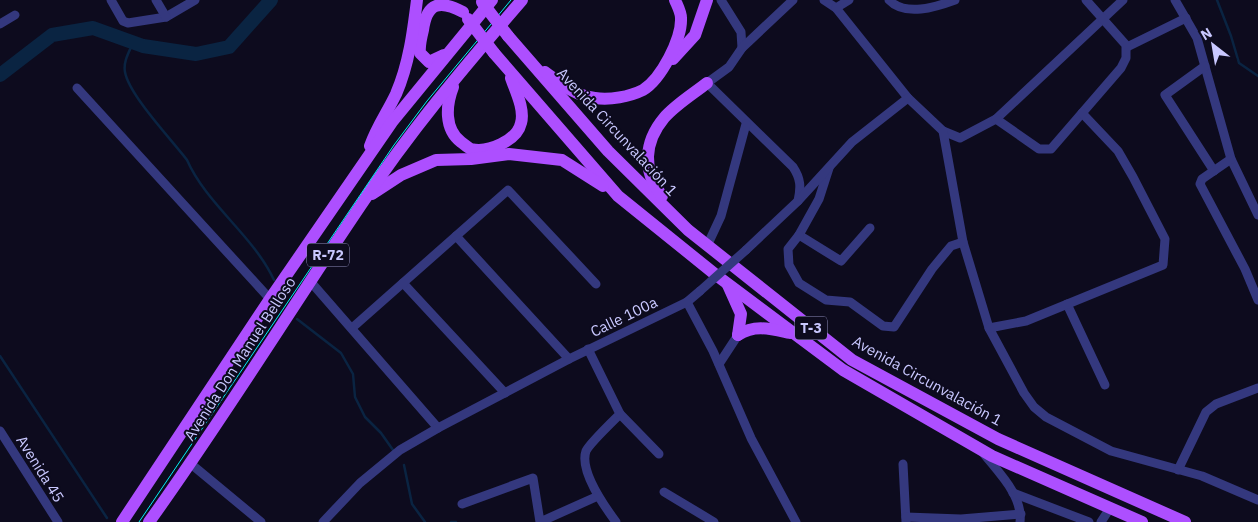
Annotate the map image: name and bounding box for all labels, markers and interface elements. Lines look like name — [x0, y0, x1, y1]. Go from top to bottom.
north arrow — [1188, 20, 1238, 70]
text: N — [1197, 24, 1215, 44]
street label: Avenida Circunvalación 1 — [553, 64, 682, 200]
road number: R-72 — [307, 244, 349, 266]
street label: Avenida Don Manuel Belloso — [180, 273, 300, 444]
street label: Calle 100a — [587, 292, 660, 341]
road number: T-3 — [795, 316, 827, 339]
street label: Avenida Circunvalación 1 — [849, 331, 1005, 430]
street label: Avenida 45 — [12, 432, 68, 506]

